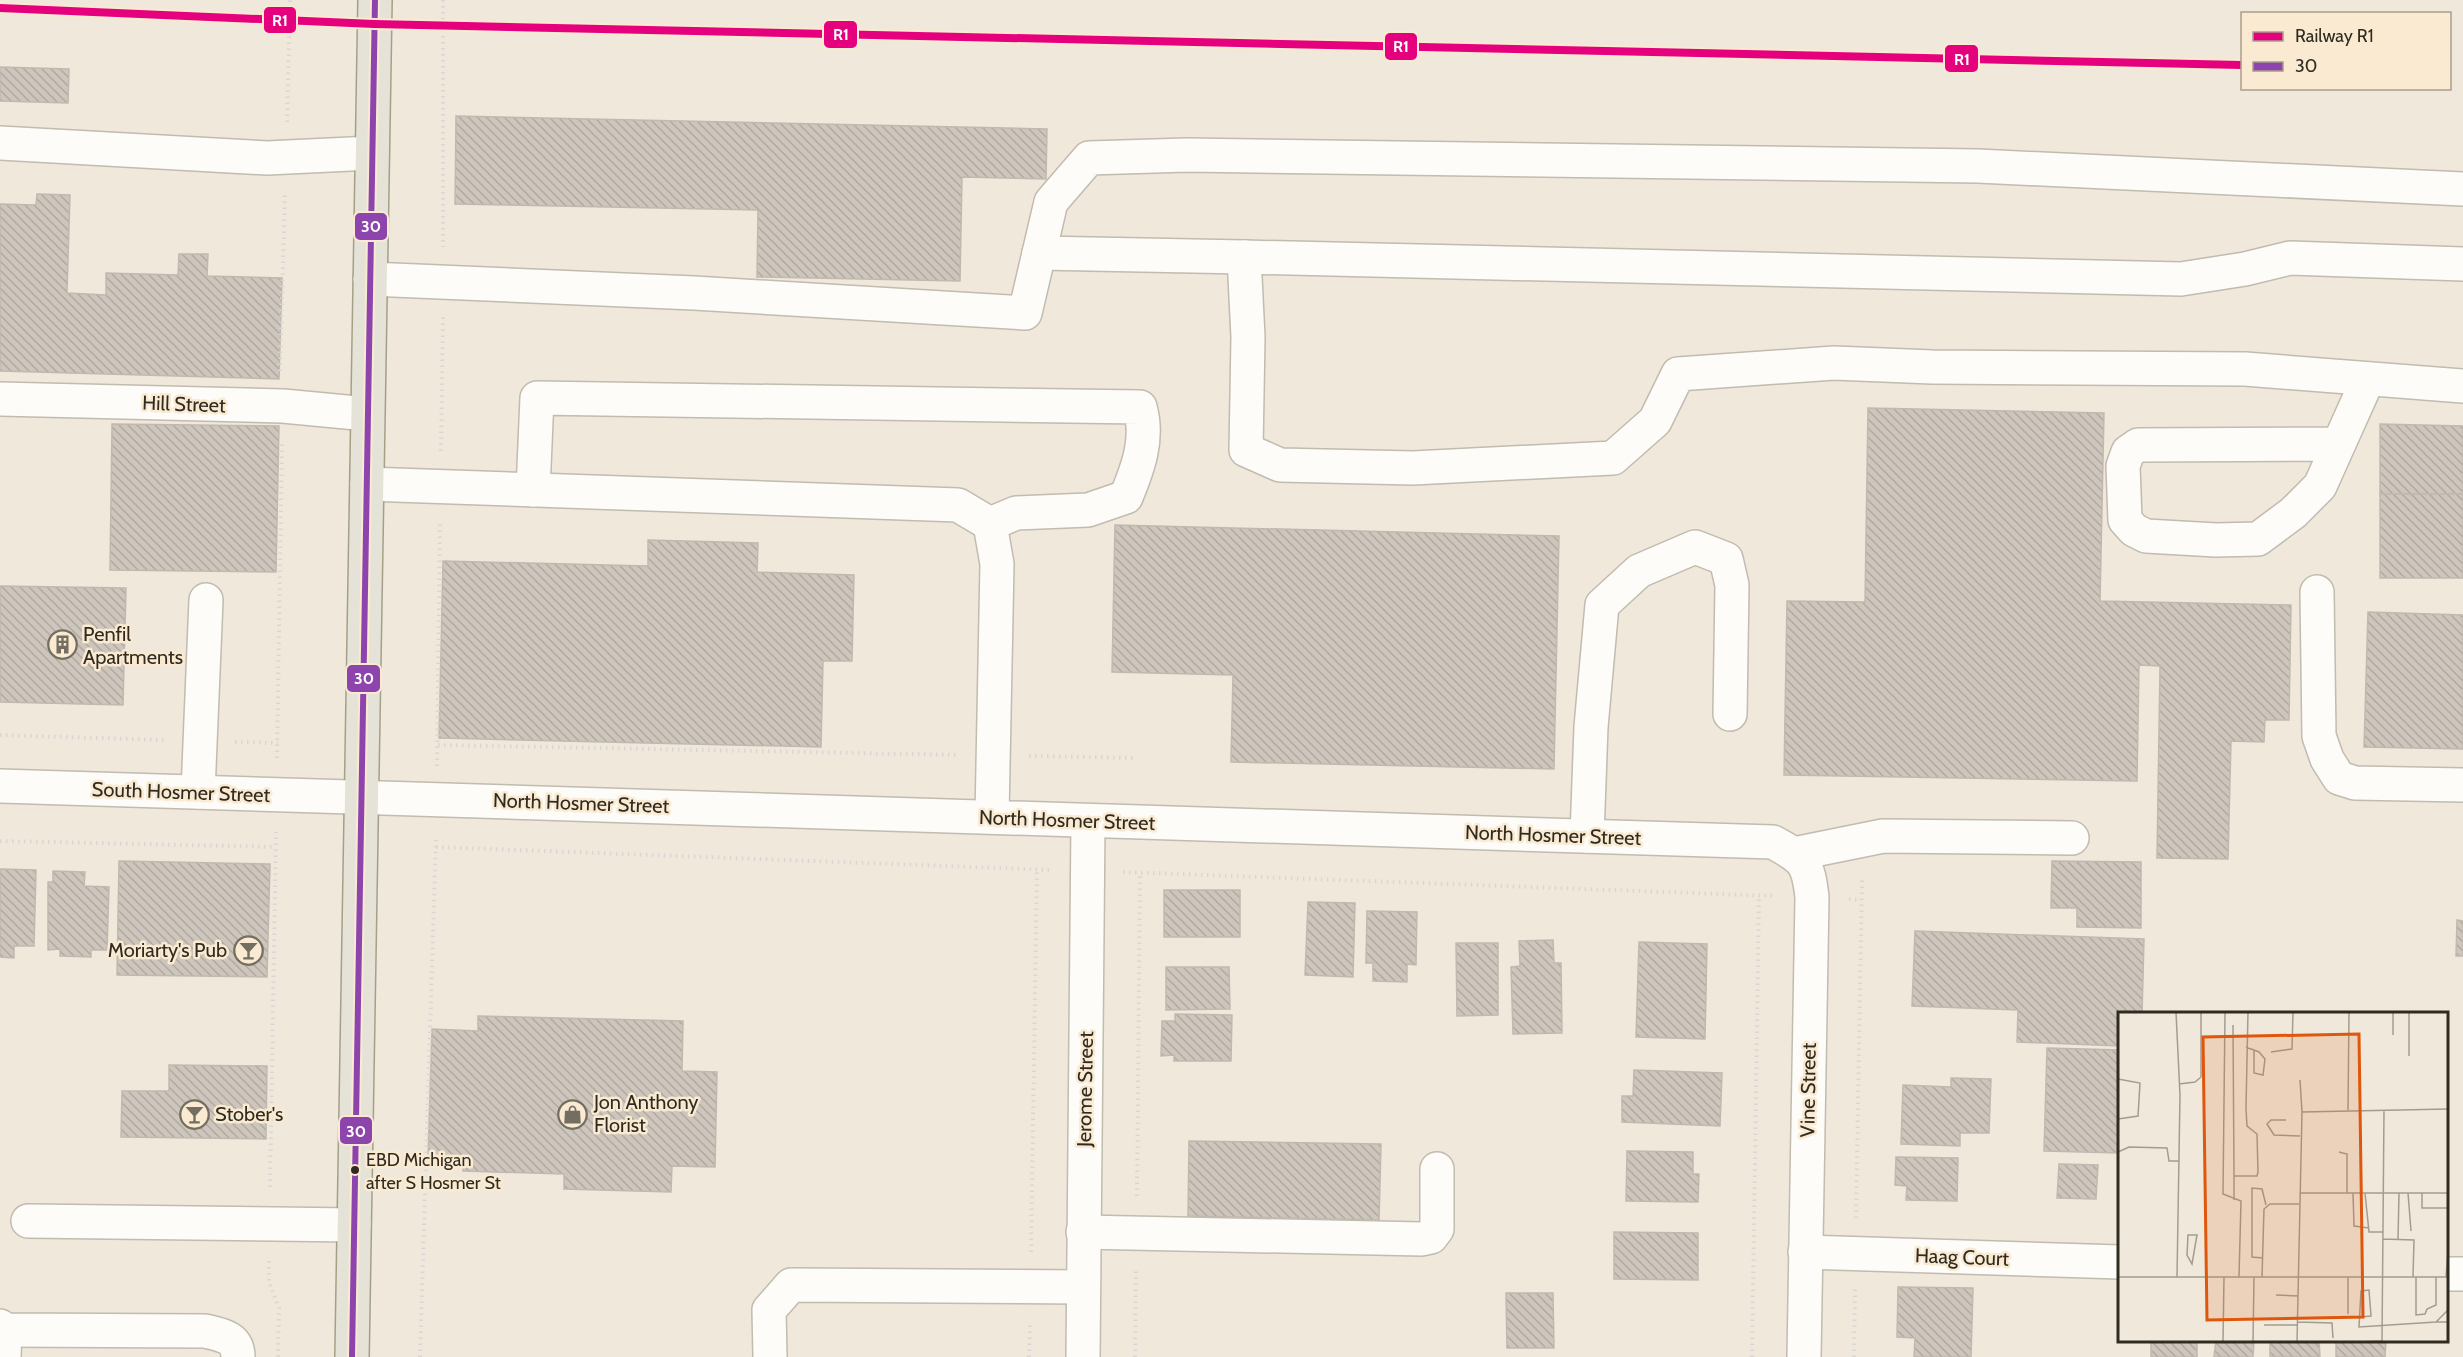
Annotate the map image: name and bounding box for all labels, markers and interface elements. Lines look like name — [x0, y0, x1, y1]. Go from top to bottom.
line badge: R1 — [263, 6, 297, 34]
text: R1 — [272, 11, 288, 30]
legend — [2241, 12, 2451, 90]
line badge: R1 — [823, 20, 858, 49]
text: R1 — [833, 25, 849, 44]
text: Railway R1 — [2295, 25, 2374, 47]
line badge: R1 — [1384, 32, 1418, 61]
text: R1 — [1393, 37, 1409, 56]
line badge: R1 — [1944, 44, 1979, 73]
text: R1 — [1954, 50, 1970, 69]
text: 30 — [2295, 55, 2317, 77]
line badge: 30 — [354, 212, 388, 241]
text: 30 — [361, 217, 381, 236]
street label: Hill Street — [142, 391, 226, 417]
place label: Penfil Apartments — [83, 622, 183, 669]
building icon: Penfil Apartments — [46, 629, 78, 661]
line badge: 30 — [346, 664, 381, 693]
text: 30 — [354, 669, 374, 688]
street label: South Hosmer Street — [91, 777, 271, 807]
street label: North Hosmer Street — [492, 788, 670, 818]
street label: North Hosmer Street — [978, 805, 1156, 835]
street label: North Hosmer Street — [1464, 820, 1642, 850]
bar icon: Moriarty's Pub — [232, 934, 264, 966]
place label: Moriarty's Pub — [108, 938, 227, 962]
inset map — [2118, 1012, 2448, 1342]
street label: Jerome Street — [1072, 1031, 1098, 1148]
street label: Vine Street — [1795, 1042, 1821, 1138]
place label: Jon Anthony Florist — [593, 1090, 698, 1137]
bar icon: Stober's — [178, 1098, 210, 1130]
shop icon: Jon Anthony Florist — [557, 1098, 589, 1130]
place label: Stober's — [215, 1102, 283, 1126]
line badge: 30 — [339, 1116, 373, 1145]
text: 30 — [346, 1122, 366, 1141]
place label: EBD Michigan after S Hosmer St — [366, 1149, 501, 1194]
marker: EBD Michigan after S Hosmer St — [349, 1164, 361, 1176]
street label: Haag Court — [1915, 1243, 2010, 1271]

